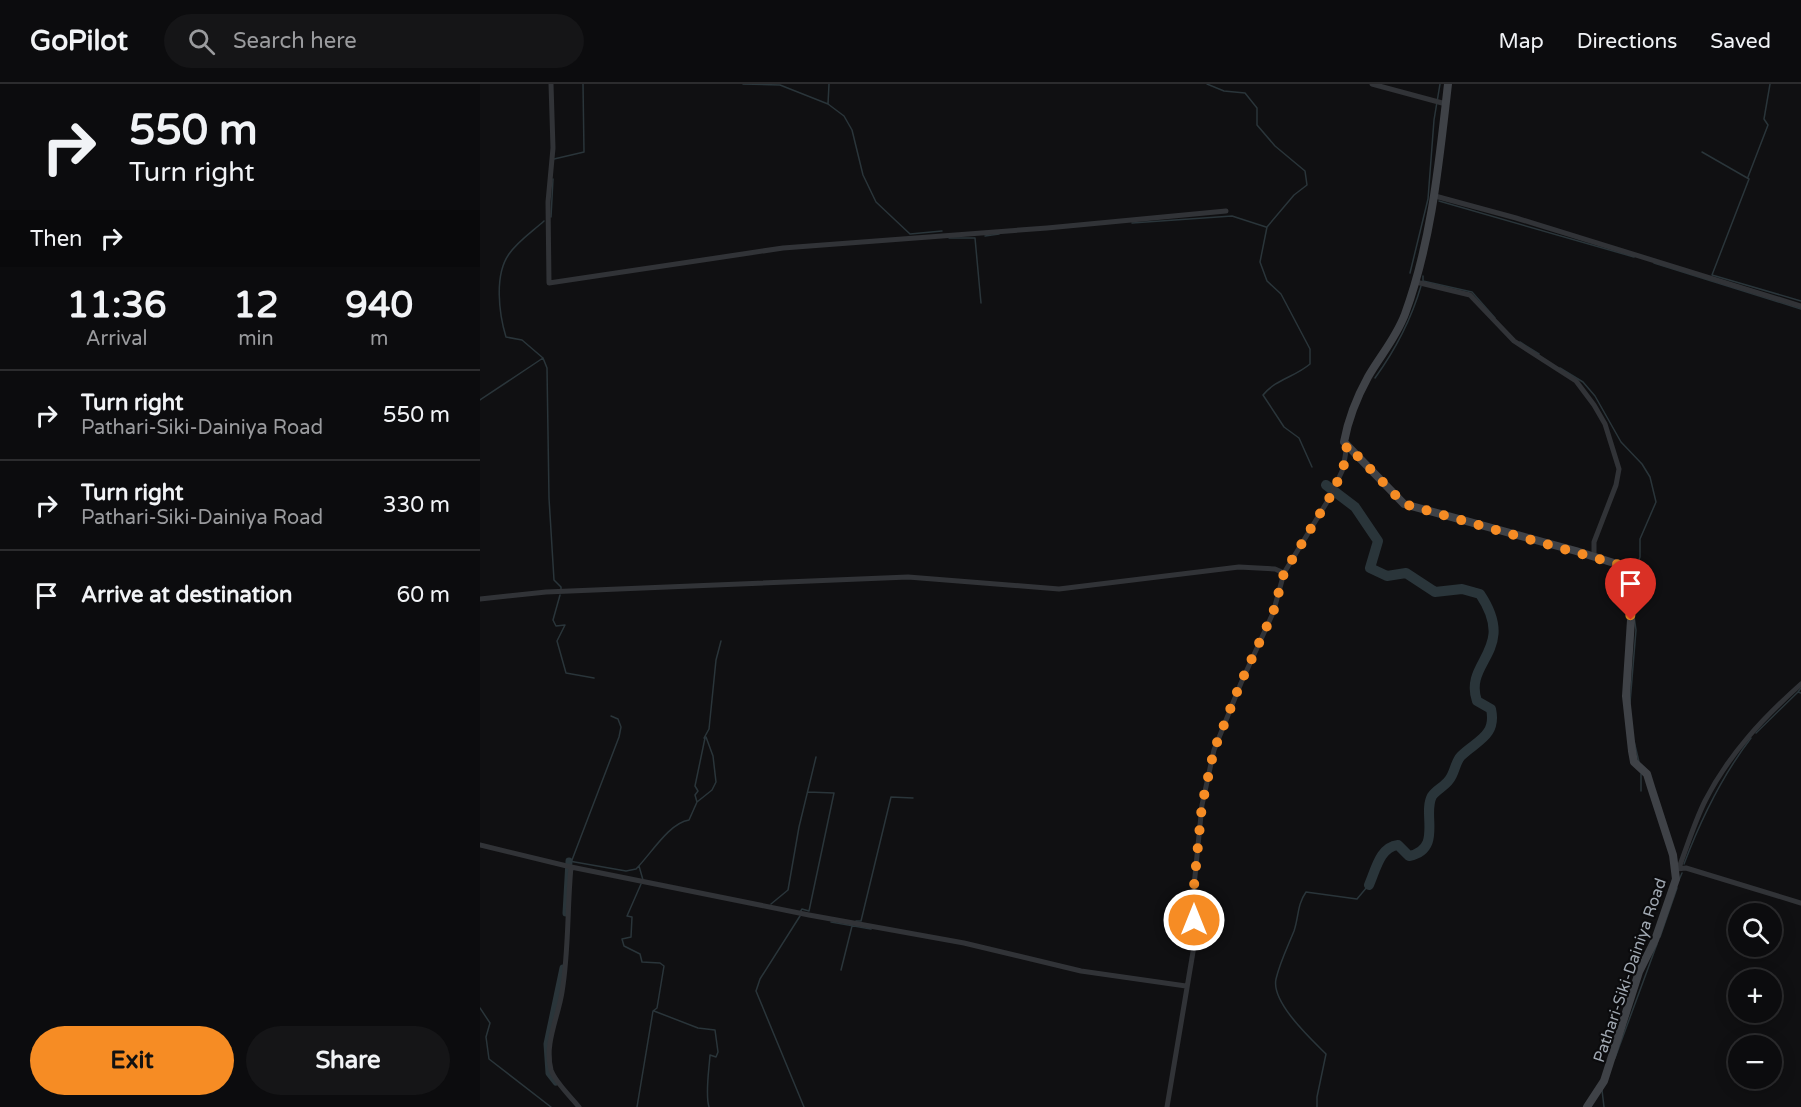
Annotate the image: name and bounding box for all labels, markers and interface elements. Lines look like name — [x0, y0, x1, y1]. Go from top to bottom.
search box — [164, 14, 584, 68]
text: GoPilot — [30, 24, 128, 58]
icon: search — [185, 25, 218, 58]
text: Search here — [233, 28, 357, 54]
text: Map — [1498, 29, 1544, 54]
text: Directions — [1577, 29, 1677, 54]
text: Saved — [1710, 29, 1771, 54]
text: 550 m — [129, 105, 258, 156]
icon: right — [30, 108, 108, 186]
text: Turn right — [129, 156, 255, 189]
icon: right — [95, 222, 128, 255]
text: Then — [30, 226, 83, 252]
text: 11:36 — [67, 284, 167, 327]
text: 12 — [233, 284, 279, 327]
text: 940 — [345, 284, 413, 327]
text: Arrival — [86, 327, 148, 351]
text: min — [238, 327, 274, 351]
text: m — [370, 327, 388, 351]
text: Turn right — [81, 390, 183, 416]
icon: right — [30, 399, 63, 432]
text: 550 m — [383, 402, 450, 428]
text: Pathari-Siki-Dainiya Road — [81, 416, 323, 440]
text: Turn right — [81, 480, 183, 506]
icon: right — [30, 489, 63, 522]
text: 330 m — [383, 492, 450, 518]
text: Pathari-Siki-Dainiya Road — [81, 506, 323, 530]
pin — [1605, 558, 1656, 620]
icon: arrive — [1614, 567, 1647, 600]
icon: arrive — [30, 579, 63, 612]
text: Arrive at destination — [81, 582, 292, 608]
text: 60 m — [396, 582, 450, 608]
street label: Pathari-Siki-Dainiya Road — [1589, 876, 1671, 1065]
position arrow — [1162, 888, 1226, 952]
map controls — [1728, 903, 1782, 1089]
button: search — [1728, 903, 1782, 957]
button: + — [1728, 969, 1782, 1023]
button: Exit — [30, 1026, 234, 1095]
button: Share — [246, 1026, 450, 1095]
button: − — [1728, 1035, 1782, 1089]

